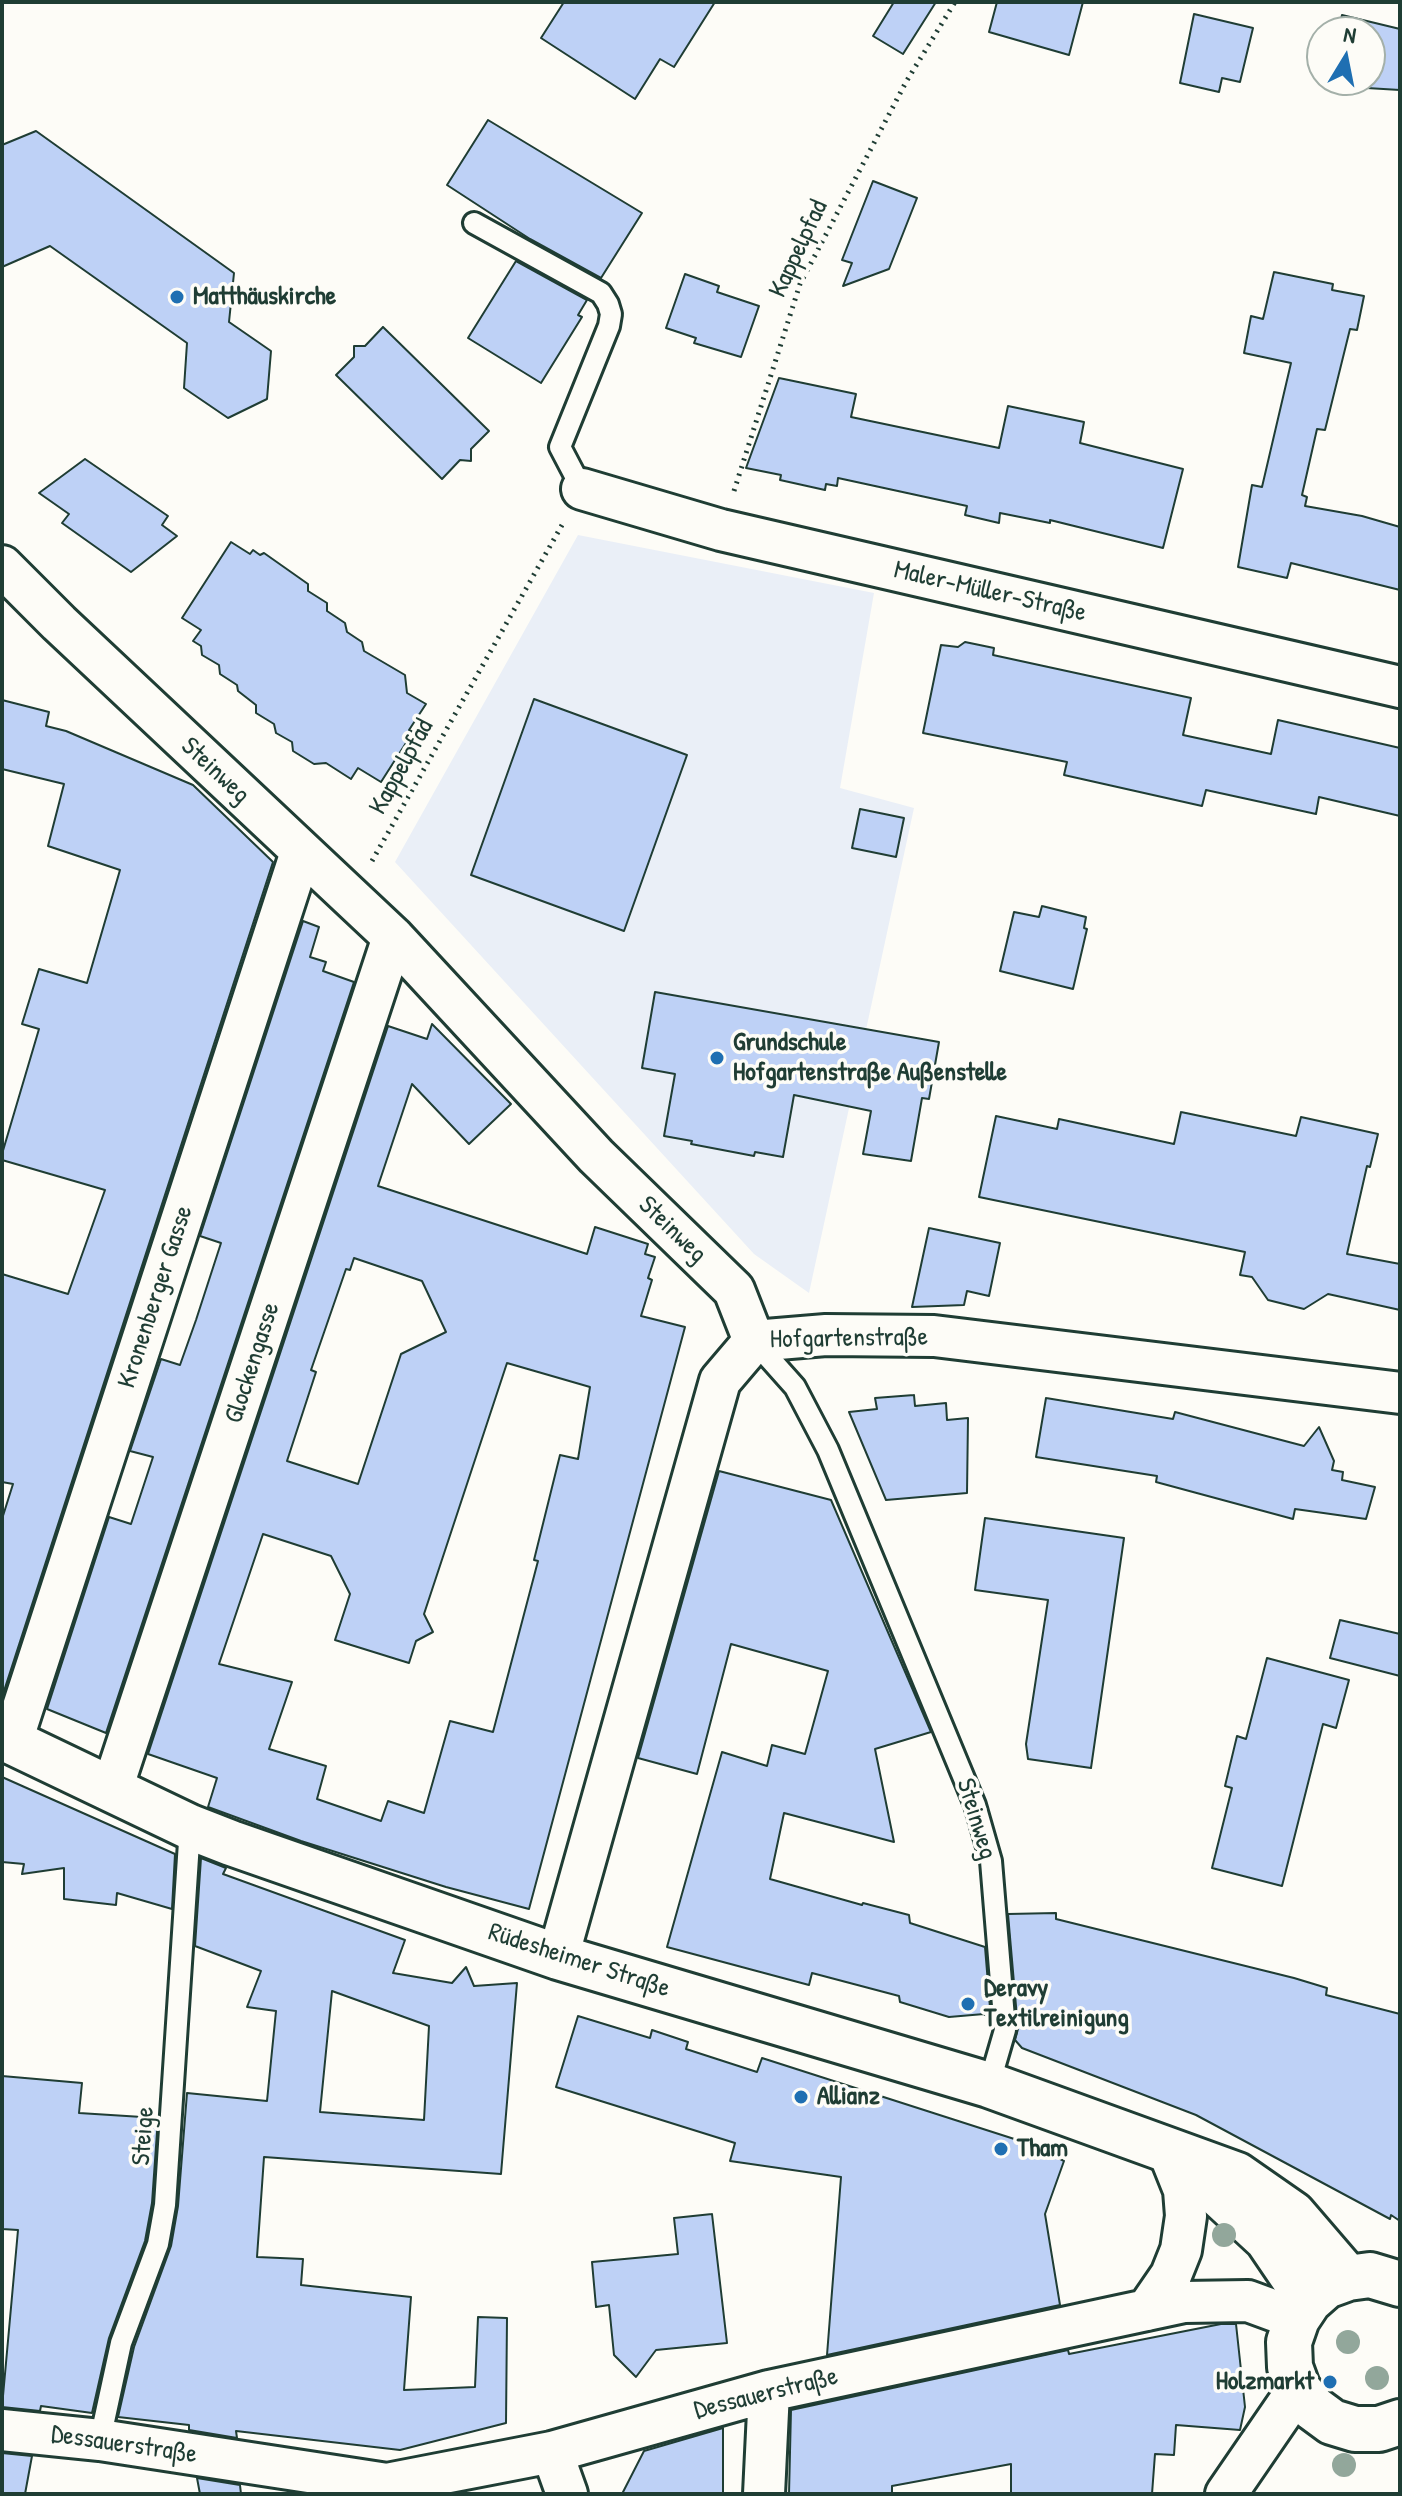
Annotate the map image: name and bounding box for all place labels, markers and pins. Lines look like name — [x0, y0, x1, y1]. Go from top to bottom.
place label: Matthäuskirche — [193, 281, 336, 313]
marker: Matthäuskirche — [168, 288, 186, 306]
place label: Grundschule Hofgartenstraße Außenstelle — [733, 1027, 1007, 1088]
marker: Grundschule Hofgartenstraße Außenstelle — [708, 1049, 726, 1067]
place label: Deravy Textilreinigung — [984, 1973, 1129, 2034]
marker: Deravy Textilreinigung — [959, 1995, 977, 2013]
place label: Allianz — [817, 2081, 880, 2113]
marker: Allianz — [792, 2088, 810, 2106]
place label: Tham — [1017, 2133, 1068, 2165]
marker: Tham — [992, 2140, 1010, 2158]
place label: Holzmarkt — [1216, 2366, 1314, 2398]
marker: Holzmarkt — [1321, 2373, 1339, 2391]

